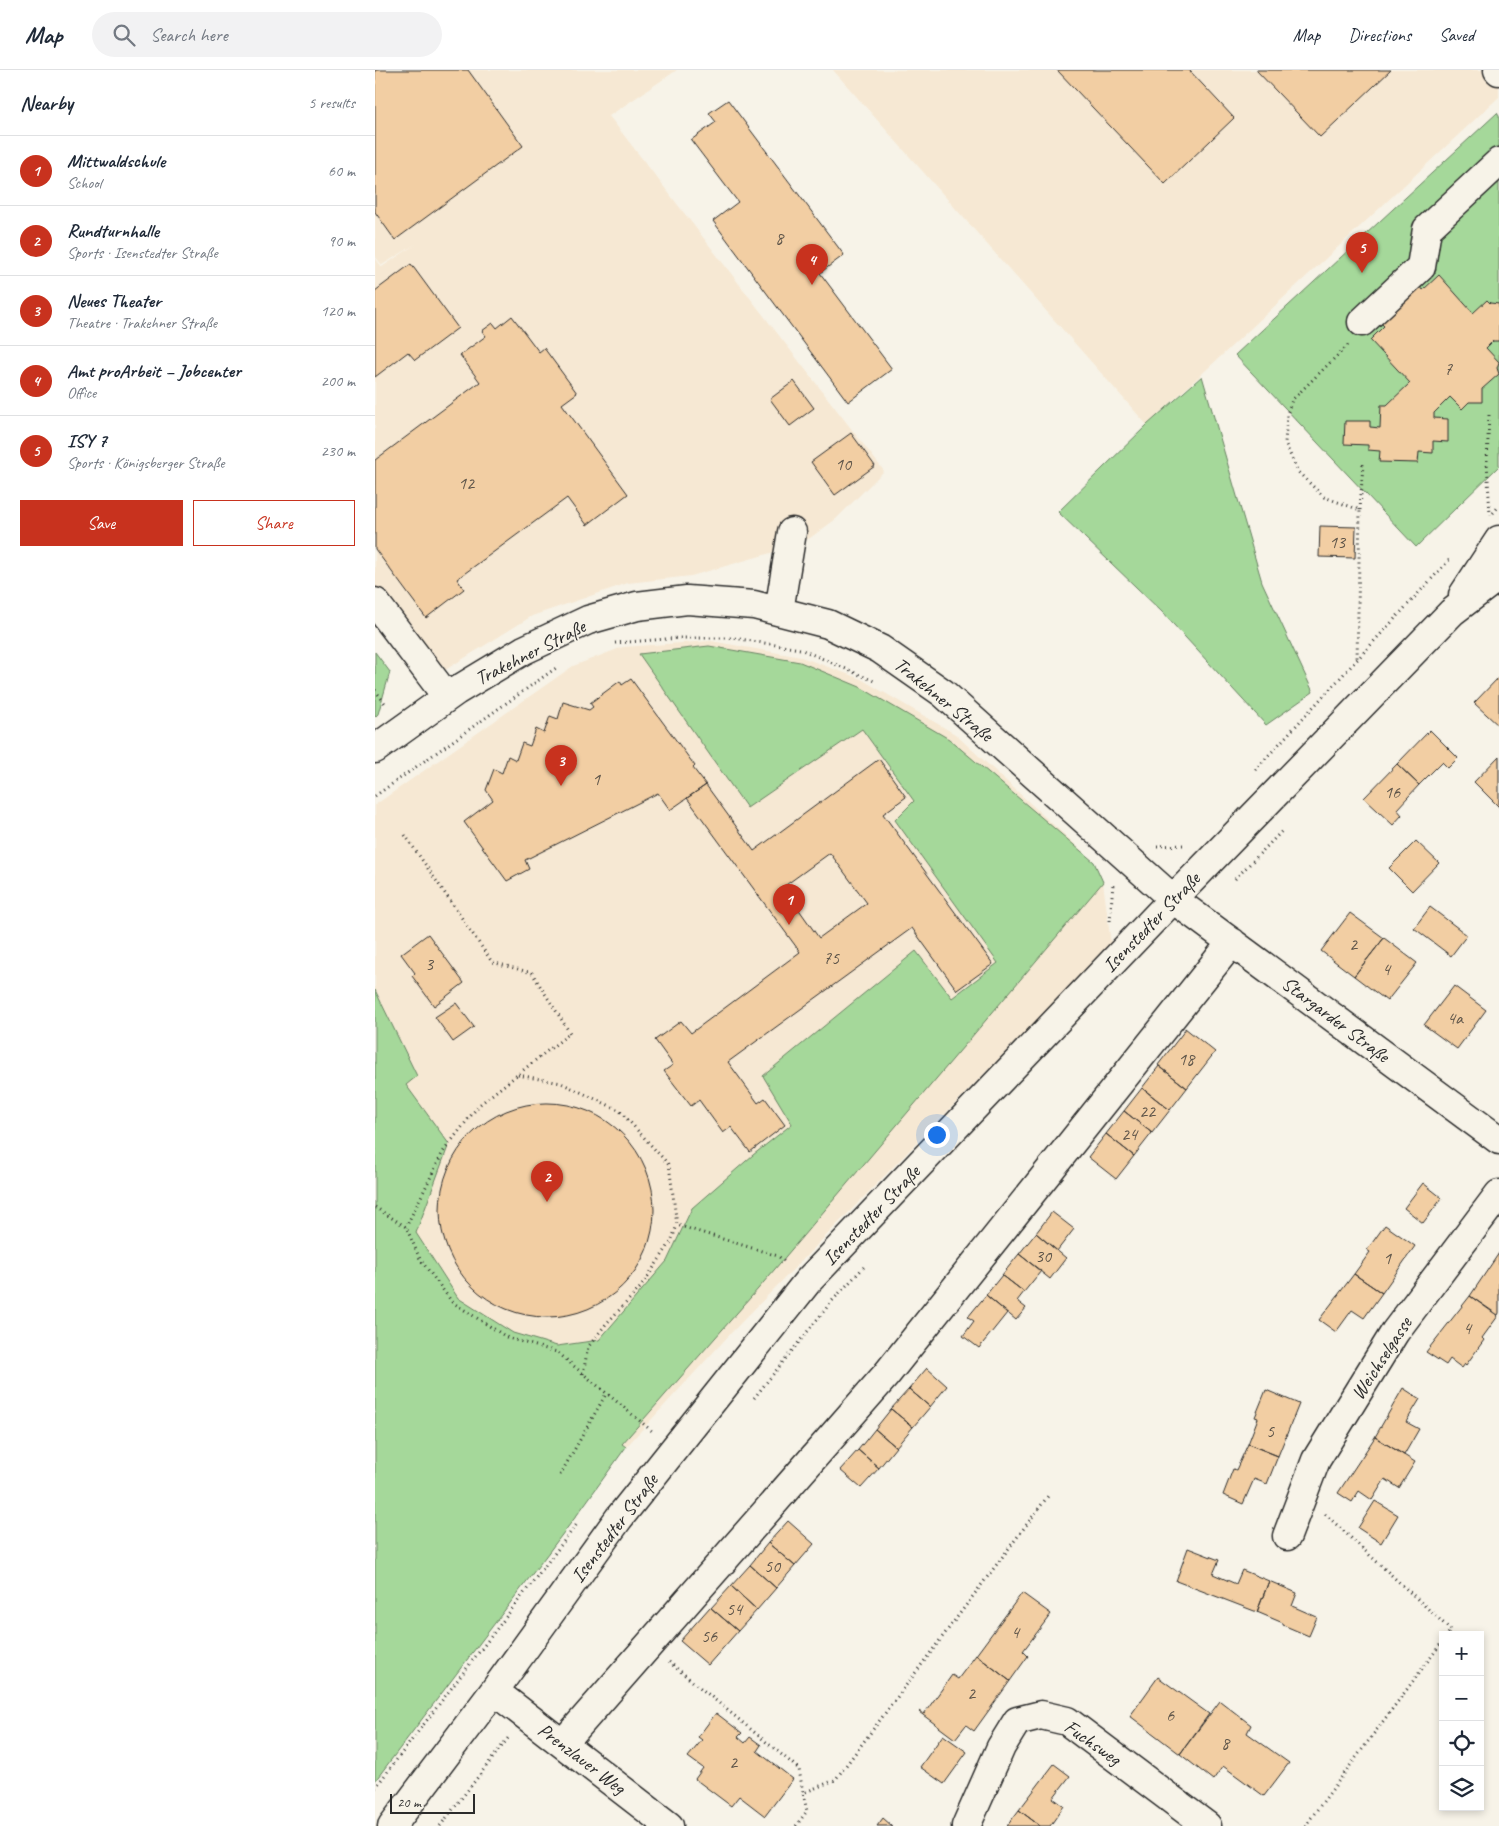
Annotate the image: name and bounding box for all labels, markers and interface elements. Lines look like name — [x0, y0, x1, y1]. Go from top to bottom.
search box — [92, 12, 442, 57]
text: Map — [25, 20, 62, 50]
icon: search — [110, 21, 138, 49]
text: Search here — [150, 23, 228, 47]
text: Map — [1293, 24, 1320, 46]
text: Directions — [1348, 24, 1411, 46]
text: Saved — [1439, 24, 1474, 46]
text: Nearby — [20, 90, 73, 116]
text: 5 results — [308, 93, 355, 113]
text: Mittwaldschule — [67, 149, 165, 173]
text: 1 — [32, 161, 40, 181]
text: 60 m — [328, 161, 355, 181]
text: School — [67, 173, 101, 193]
text: Rundturnhalle — [67, 219, 159, 243]
house number: 8 — [775, 227, 785, 249]
text: 2 — [32, 231, 40, 251]
text: 90 m — [328, 231, 355, 251]
pin: 5 — [1346, 232, 1378, 273]
text: Sports · Isenstedter Straße — [67, 243, 218, 263]
pin: 4 — [796, 244, 828, 285]
text: Neues Theater — [67, 289, 161, 313]
text: 3 — [32, 301, 40, 321]
text: 120 m — [321, 301, 355, 321]
text: Theatre · Trakehner Straße — [67, 313, 217, 333]
house number: 7 — [1444, 358, 1453, 380]
text: Amt proArbeit – Jobcenter — [67, 359, 241, 383]
text: 4 — [32, 371, 40, 391]
text: 200 m — [321, 371, 355, 391]
text: Office — [67, 383, 96, 403]
text: ISY 7 — [67, 429, 107, 453]
text: 5 — [33, 441, 39, 461]
text: 230 m — [321, 441, 355, 461]
text: Sports · Königsberger Straße — [67, 453, 225, 473]
house number: 10 — [835, 453, 853, 475]
house number: 12 — [458, 472, 476, 494]
button: Save — [20, 500, 183, 546]
button: Share — [193, 500, 355, 546]
house number: 13 — [1329, 531, 1347, 553]
street label: Trakehner Straße — [471, 613, 591, 691]
street label: Trakehner Straße — [889, 652, 1000, 748]
pin: 3 — [545, 745, 577, 786]
house number: 1 — [592, 768, 601, 790]
house number: 16 — [1384, 781, 1401, 803]
street label: Isenstedter Straße — [1097, 866, 1206, 978]
pin: 1 — [773, 884, 805, 925]
house number: 2 — [1349, 933, 1359, 955]
house number: 75 — [823, 947, 840, 969]
house number: 3 — [425, 953, 435, 975]
house number: 4 — [1382, 958, 1392, 980]
street label: Stargarder Straße — [1277, 971, 1396, 1069]
house number: 4a — [1447, 1007, 1464, 1029]
house number: 18 — [1178, 1048, 1196, 1070]
house number: 22 — [1139, 1100, 1157, 1122]
your location — [924, 1122, 950, 1148]
house number: 24 — [1121, 1123, 1139, 1145]
street label: Isenstedter Straße — [817, 1159, 926, 1271]
pin: 2 — [531, 1161, 563, 1202]
house number: 30 — [1035, 1245, 1053, 1267]
house number: 1 — [1383, 1247, 1392, 1269]
street label: Weichselgasse — [1345, 1311, 1418, 1404]
house number: 4 — [1463, 1317, 1473, 1339]
house number: 5 — [1266, 1420, 1275, 1442]
street label: Isenstedter Straße — [565, 1468, 664, 1588]
house number: 50 — [764, 1555, 782, 1577]
house number: 54 — [726, 1598, 744, 1620]
house number: 4 — [1011, 1621, 1021, 1643]
house number: 56 — [701, 1625, 718, 1647]
map controls — [1439, 1631, 1484, 1811]
button: + — [1439, 1631, 1484, 1676]
button: − — [1439, 1676, 1484, 1721]
house number: 2 — [967, 1682, 977, 1704]
house number: 6 — [1166, 1704, 1175, 1726]
street label: Fuchsweg — [1060, 1714, 1127, 1772]
street label: Prenzlauer Weg — [533, 1717, 632, 1801]
button: locate — [1439, 1721, 1484, 1766]
house number: 8 — [1221, 1732, 1231, 1754]
house number: 2 — [729, 1751, 739, 1773]
button: layers — [1439, 1766, 1484, 1811]
scale bar — [390, 1791, 475, 1814]
text: 20 m — [397, 1794, 421, 1811]

